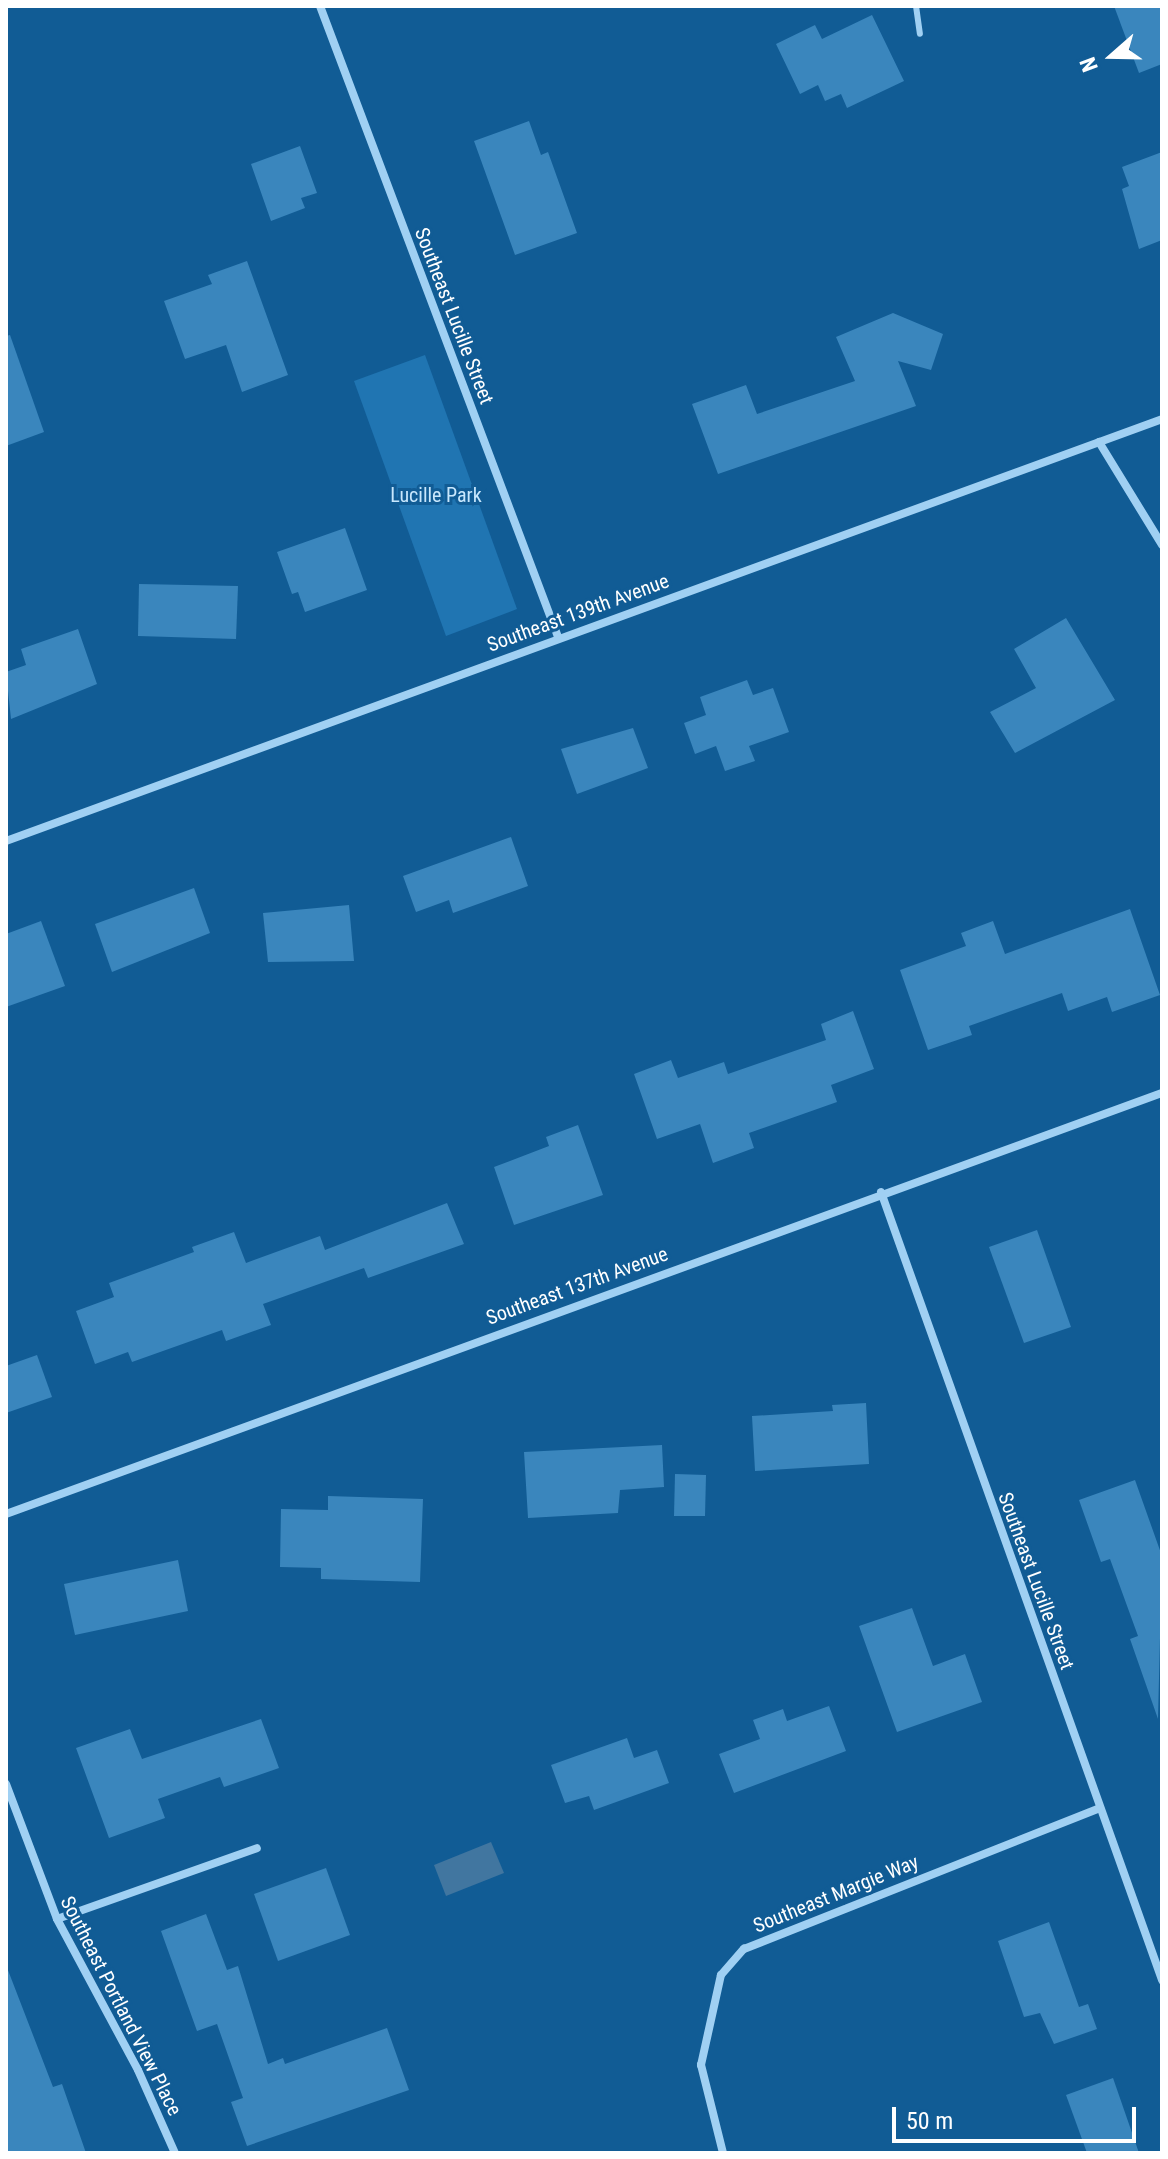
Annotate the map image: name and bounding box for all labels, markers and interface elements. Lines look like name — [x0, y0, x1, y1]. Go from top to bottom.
north arrow — [1072, 16, 1152, 96]
text: N — [1075, 54, 1103, 75]
street label: Southeast Lucille Street — [409, 224, 499, 408]
park label: Lucille Park — [390, 483, 482, 507]
street label: Southeast 139th Avenue — [484, 569, 672, 657]
street label: Southeast 137th Avenue — [483, 1242, 671, 1330]
street label: Southeast Lucille Street — [993, 1489, 1079, 1673]
street label: Southeast Margie Way — [750, 1850, 922, 1938]
street label: Southeast Portland View Place — [55, 1892, 187, 2120]
scale bar — [896, 2091, 1140, 2141]
text: 50 m — [906, 2107, 953, 2135]

